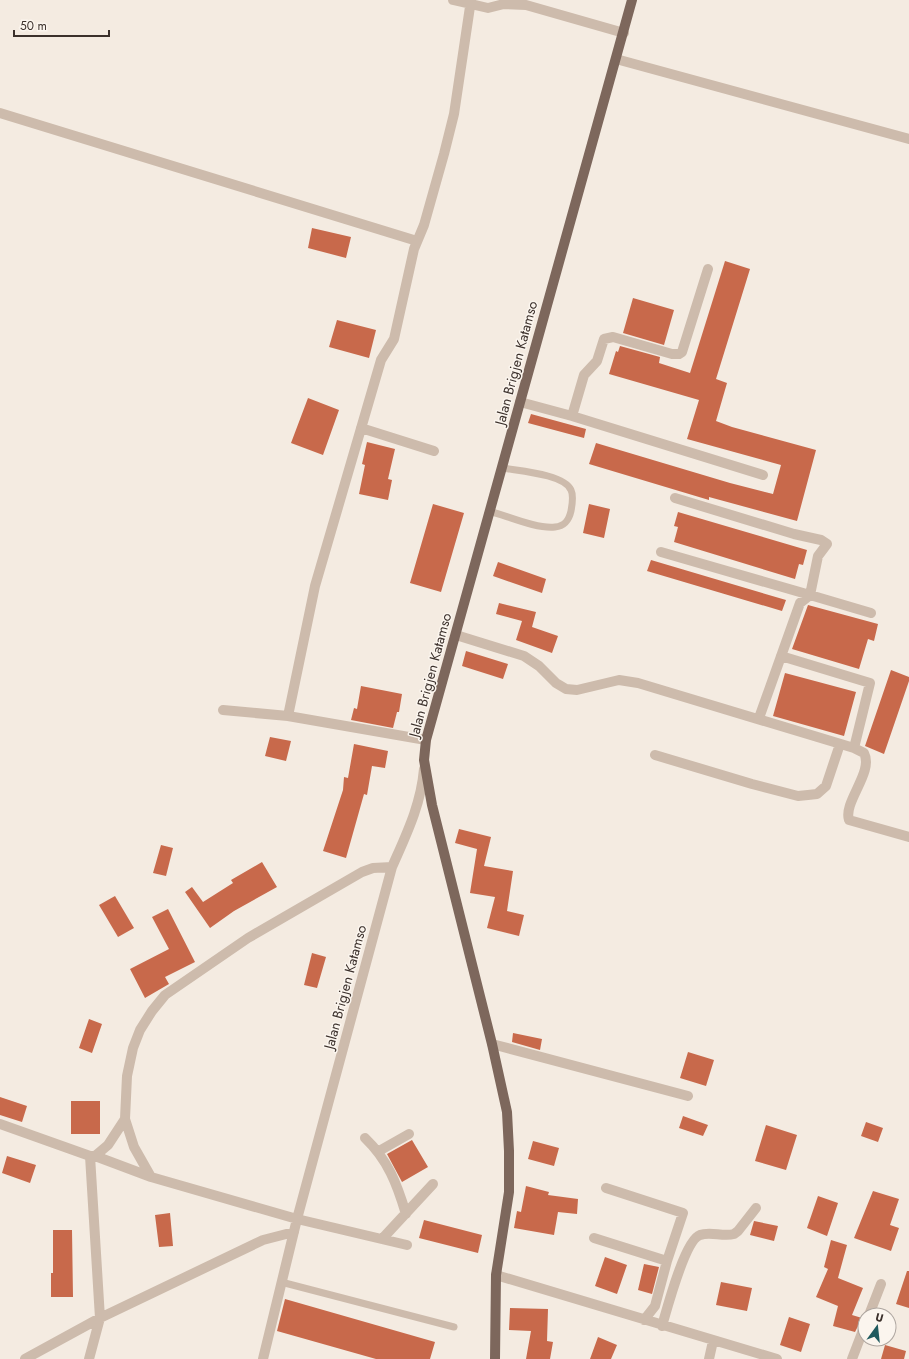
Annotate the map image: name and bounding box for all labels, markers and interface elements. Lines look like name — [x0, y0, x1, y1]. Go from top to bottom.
scale bar — [14, 12, 109, 38]
text: 50 m — [20, 17, 47, 35]
street label: Jalan Brigjen Katamso — [489, 298, 542, 429]
street label: Jalan Brigjen Katamso — [403, 610, 456, 741]
street label: Jalan Brigjen Katamso — [318, 922, 371, 1053]
north arrow — [857, 1307, 897, 1347]
text: U — [874, 1309, 885, 1326]

